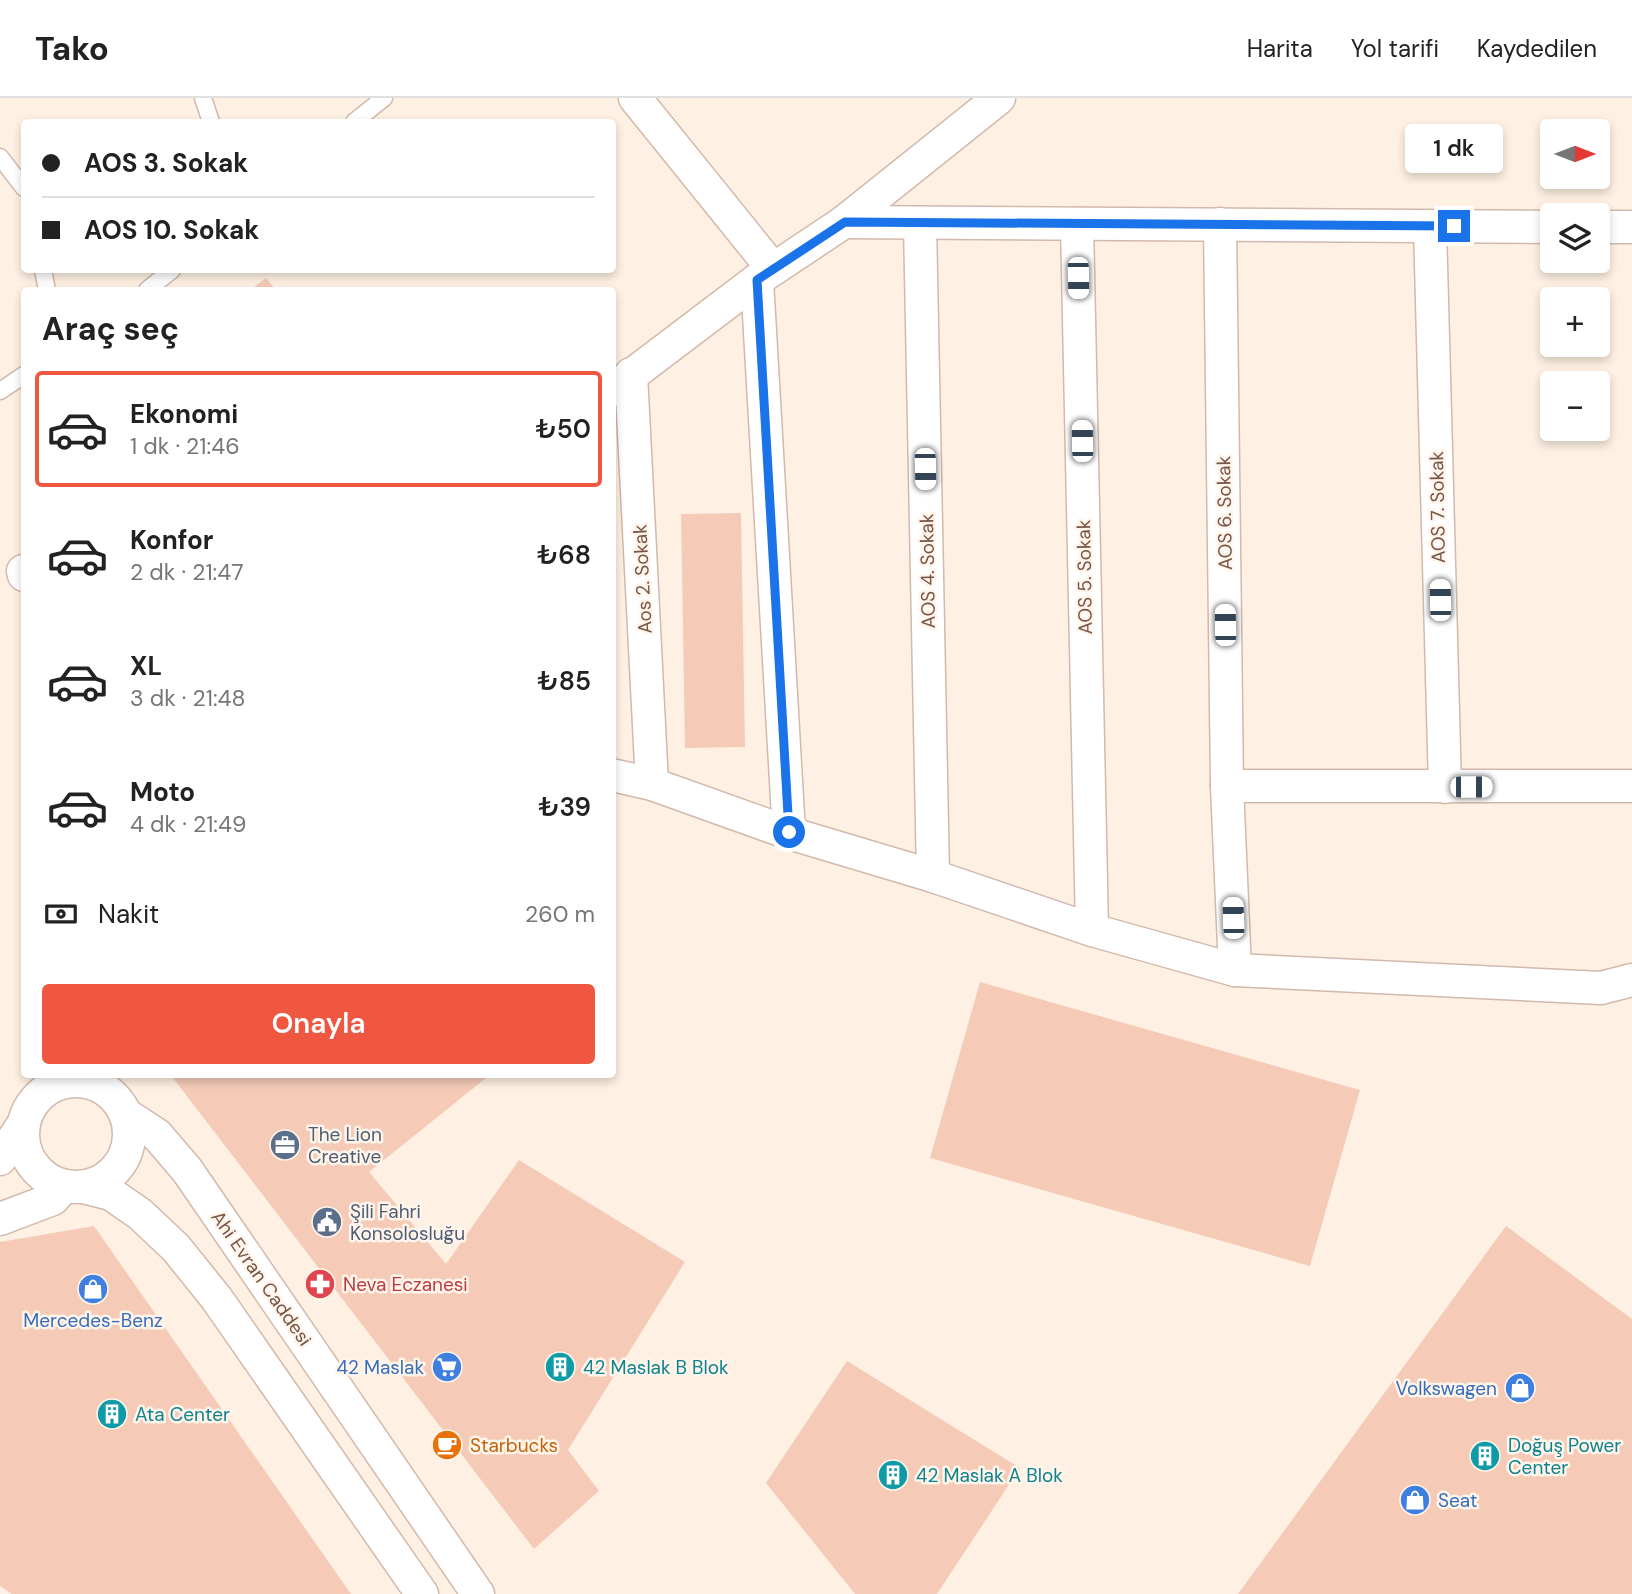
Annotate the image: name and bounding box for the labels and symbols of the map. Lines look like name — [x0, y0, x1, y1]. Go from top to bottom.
north arrow — [1540, 119, 1610, 189]
callout: 1 dk — [1405, 124, 1503, 174]
route end — [1438, 210, 1470, 242]
car — [1068, 257, 1089, 299]
car — [1072, 420, 1093, 462]
car — [915, 448, 936, 490]
street label: AOS 7. Sokak — [1424, 450, 1451, 563]
street label: AOS 6. Sokak — [1211, 455, 1238, 570]
street label: AOS 4. Sokak — [914, 513, 941, 629]
street label: AOS 5. Sokak — [1071, 519, 1098, 635]
street label: Aos 2. Sokak — [627, 523, 658, 634]
car — [1430, 579, 1451, 621]
car — [1215, 604, 1236, 646]
car — [1451, 777, 1493, 798]
route start — [773, 816, 805, 848]
car — [1222, 897, 1245, 939]
place label: The Lion Creative — [308, 1122, 382, 1169]
office icon: The Lion Creative — [268, 1128, 302, 1162]
place label: Şili Fahri Konsolosluğu — [350, 1199, 465, 1246]
public building icon: Şili Fahri Konsolosluğu — [310, 1205, 344, 1239]
street label: Ahi Evran Caddesi — [206, 1206, 318, 1351]
pharmacy icon: Neva Eczanesi — [303, 1267, 337, 1301]
shop icon: Mercedes-Benz — [76, 1272, 110, 1306]
place label: Neva Eczanesi — [343, 1272, 468, 1297]
place label: Mercedes-Benz — [23, 1308, 163, 1333]
supermarket icon: 42 Maslak — [430, 1350, 464, 1384]
building icon: 42 Maslak B Blok — [543, 1350, 577, 1384]
place label: 42 Maslak — [336, 1355, 424, 1380]
place label: 42 Maslak B Blok — [583, 1355, 729, 1380]
shop icon: Volkswagen — [1503, 1371, 1537, 1405]
place label: Volkswagen — [1395, 1376, 1497, 1401]
building icon: Ata Center — [95, 1397, 129, 1431]
place label: Ata Center — [135, 1402, 230, 1427]
cafe icon: Starbucks — [430, 1428, 464, 1462]
place label: Starbucks — [470, 1433, 558, 1458]
place label: Doğuş Power Center — [1508, 1433, 1621, 1480]
building icon: Doğuş Power Center — [1468, 1439, 1502, 1473]
building icon: 42 Maslak A Blok — [876, 1458, 910, 1492]
place label: 42 Maslak A Blok — [916, 1463, 1063, 1488]
shop icon: Seat — [1398, 1483, 1432, 1517]
place label: Seat — [1438, 1488, 1477, 1513]

